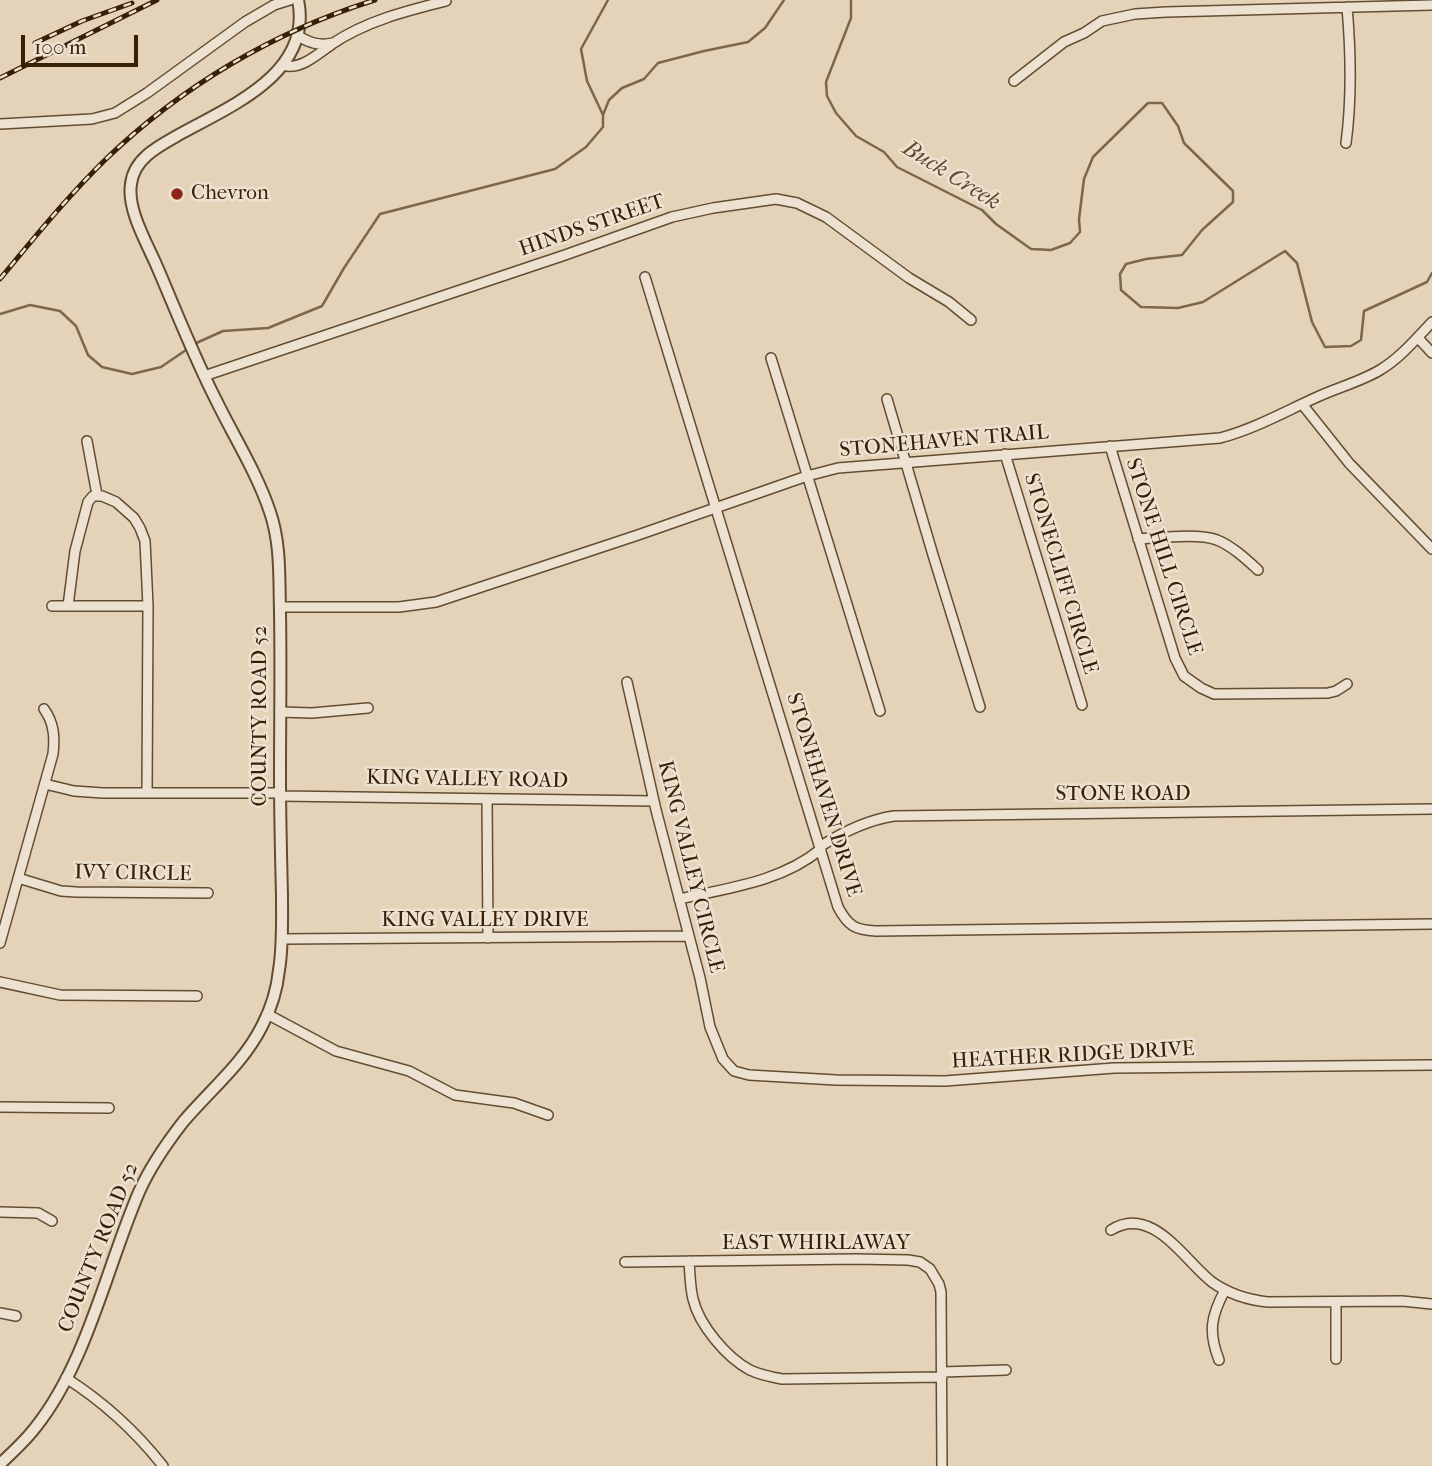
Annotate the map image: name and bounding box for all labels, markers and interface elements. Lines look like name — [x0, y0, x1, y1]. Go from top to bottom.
scale bar — [24, 21, 142, 65]
text: 100 m — [34, 35, 87, 59]
water label: Buck Creek — [897, 135, 1005, 217]
place label: Chevron — [191, 181, 269, 207]
marker: Chevron — [169, 186, 185, 202]
street label: HINDS STREET — [516, 189, 668, 263]
street label: STONEHAVEN TRAIL — [838, 420, 1050, 464]
street label: STONE HILL CIRCLE — [1119, 455, 1207, 659]
street label: STONECLIFF CIRCLE — [1017, 471, 1103, 677]
street label: COUNTY ROAD 52 — [248, 626, 274, 806]
street label: STONEHAVEN DRIVE — [780, 690, 866, 900]
street label: KING VALLEY CIRCLE — [651, 758, 729, 976]
street label: KING VALLEY ROAD — [366, 766, 568, 794]
street label: STONE ROAD — [1055, 782, 1191, 808]
street label: IVY CIRCLE — [74, 860, 192, 888]
street label: KING VALLEY DRIVE — [381, 908, 589, 934]
street label: HEATHER RIDGE DRIVE — [951, 1037, 1195, 1075]
street label: COUNTY ROAD 52 — [53, 1159, 145, 1337]
street label: EAST WHIRLAWAY — [722, 1231, 910, 1257]

